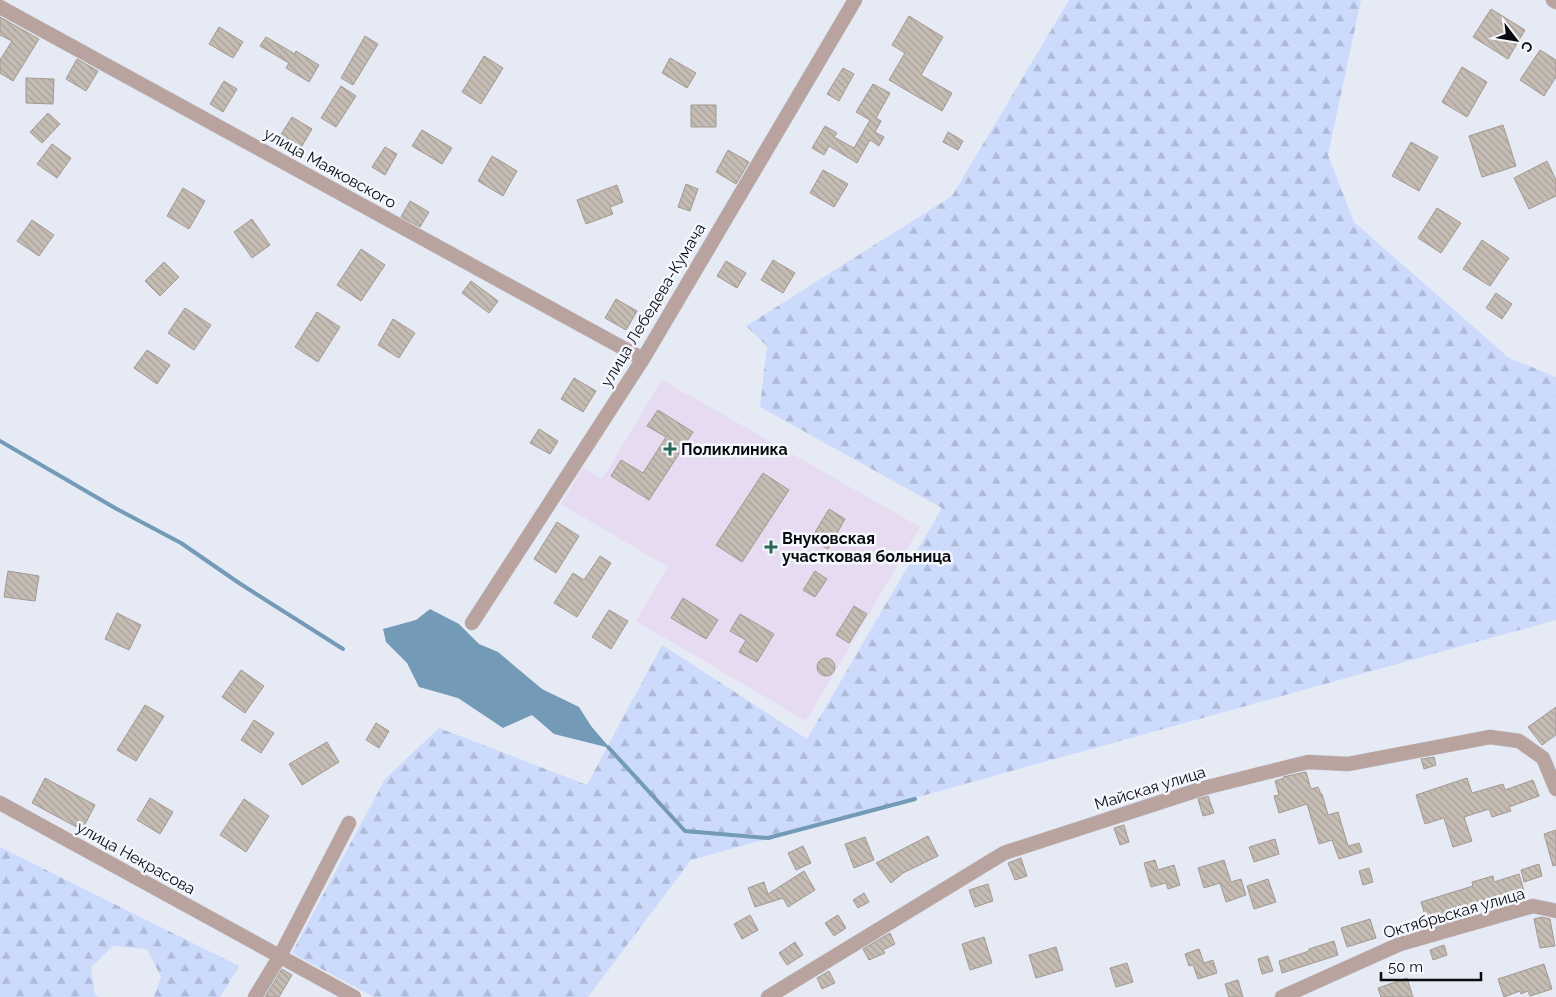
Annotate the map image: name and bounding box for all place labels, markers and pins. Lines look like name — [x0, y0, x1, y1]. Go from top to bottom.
place label: Поликлиника — [681, 440, 788, 459]
marker: Поликлиника — [663, 442, 677, 456]
place label: Внуковская участковая больница — [782, 529, 951, 566]
marker: Внуковская участковая больница — [764, 540, 778, 554]

